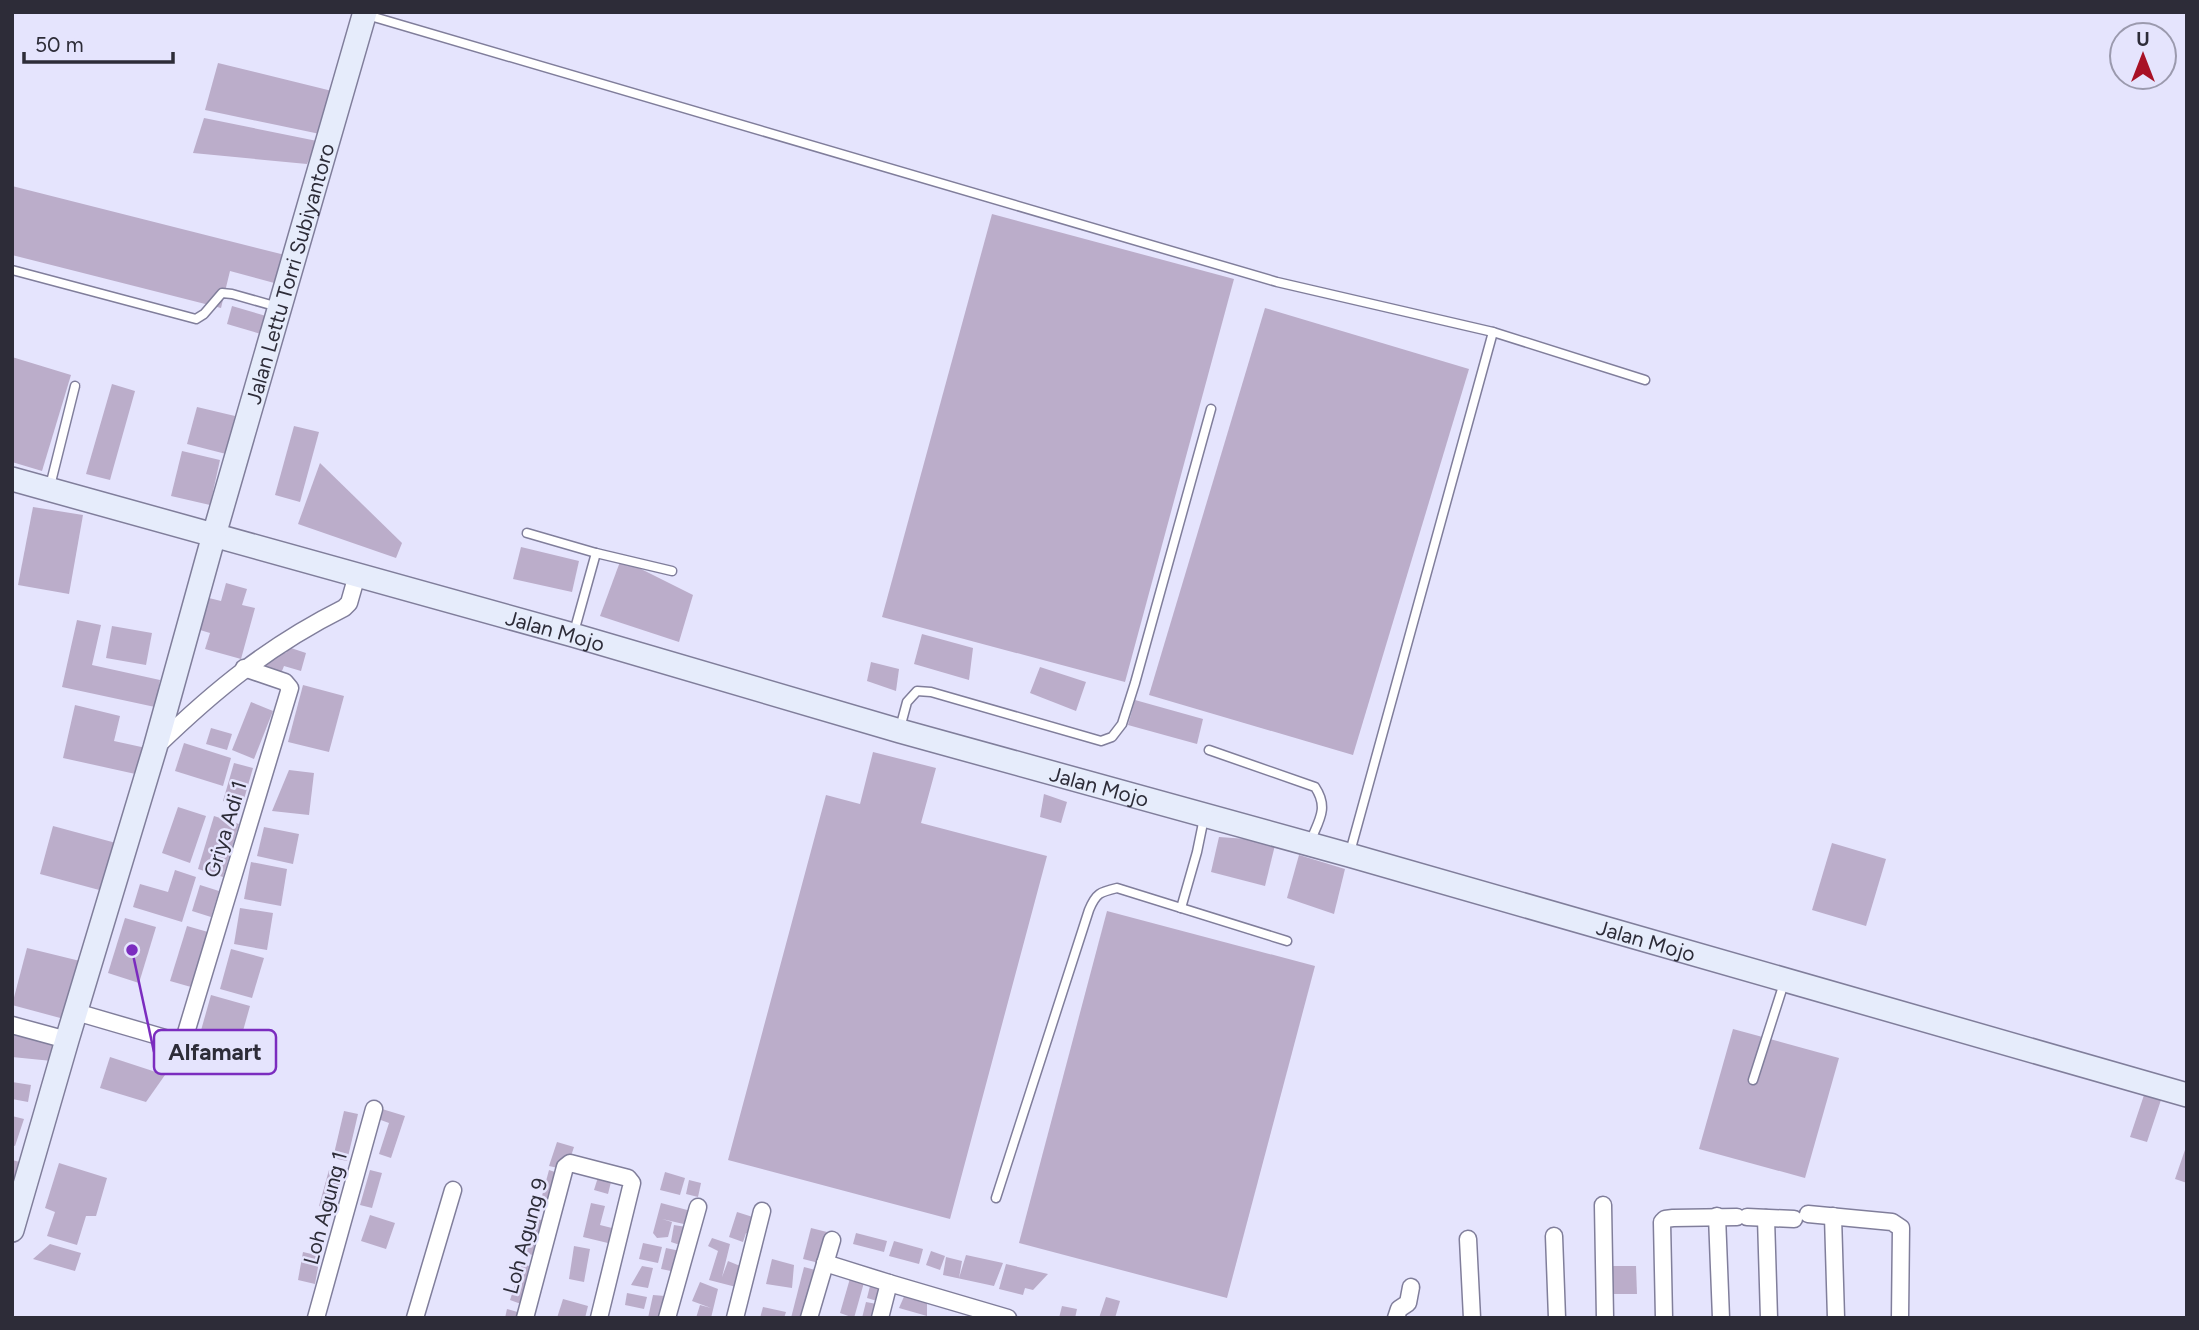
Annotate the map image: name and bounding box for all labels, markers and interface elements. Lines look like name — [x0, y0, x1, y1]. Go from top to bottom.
scale bar — [24, 21, 173, 65]
north arrow — [2108, 21, 2178, 91]
text: U — [2136, 28, 2150, 51]
text: 50 m — [35, 32, 84, 57]
street label: Jalan Lettu Torri Subiyantoro — [240, 140, 339, 407]
street label: Jalan Mojo — [503, 604, 608, 656]
street label: Jalan Mojo — [1047, 761, 1152, 812]
street label: Griya Adi 1 — [198, 778, 252, 880]
street label: Jalan Mojo — [1594, 914, 1698, 966]
callout: Alfamart — [154, 1030, 276, 1074]
text: Alfamart — [168, 1038, 262, 1066]
street label: Loh Agung 1 — [298, 1149, 352, 1267]
street label: Loh Agung 9 — [497, 1175, 553, 1297]

